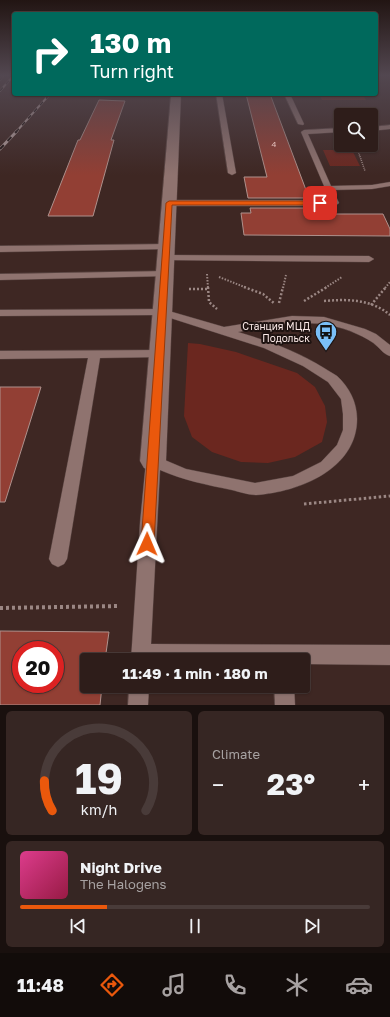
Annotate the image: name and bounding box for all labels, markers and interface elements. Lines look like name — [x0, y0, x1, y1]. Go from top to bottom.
text: 130 m — [90, 26, 171, 59]
icon: right — [24, 28, 76, 80]
text: Turn right — [90, 60, 174, 82]
map controls — [334, 108, 378, 152]
button: search — [334, 108, 378, 152]
house number: 4 — [272, 139, 277, 149]
pin — [303, 186, 337, 220]
icon: arrive — [309, 192, 331, 214]
bus stop icon: Станция МЦД Подольск — [313, 319, 339, 352]
place label: Станция МЦД Подольск — [242, 320, 310, 344]
position arrow — [126, 523, 168, 565]
speed limit sign: 20 — [12, 641, 64, 693]
text: 11:49 · 1 min · 180 m — [122, 664, 268, 682]
text: Climate — [212, 746, 260, 762]
text: 19 — [75, 753, 123, 803]
text: 23° — [267, 766, 315, 802]
text: − — [212, 771, 224, 798]
text: + — [358, 771, 370, 798]
text: km/h — [81, 801, 117, 818]
text: Night Drive — [80, 858, 162, 876]
text: The Halogens — [80, 876, 166, 892]
icon: previous — [67, 915, 89, 937]
icon: pause — [184, 915, 206, 937]
icon: next — [301, 915, 323, 937]
icon: directions — [98, 971, 126, 999]
icon: music — [160, 971, 188, 999]
icon: phone — [221, 971, 249, 999]
icon: climate — [283, 971, 311, 999]
icon: car — [345, 971, 373, 999]
text: 11:48 — [17, 974, 64, 996]

